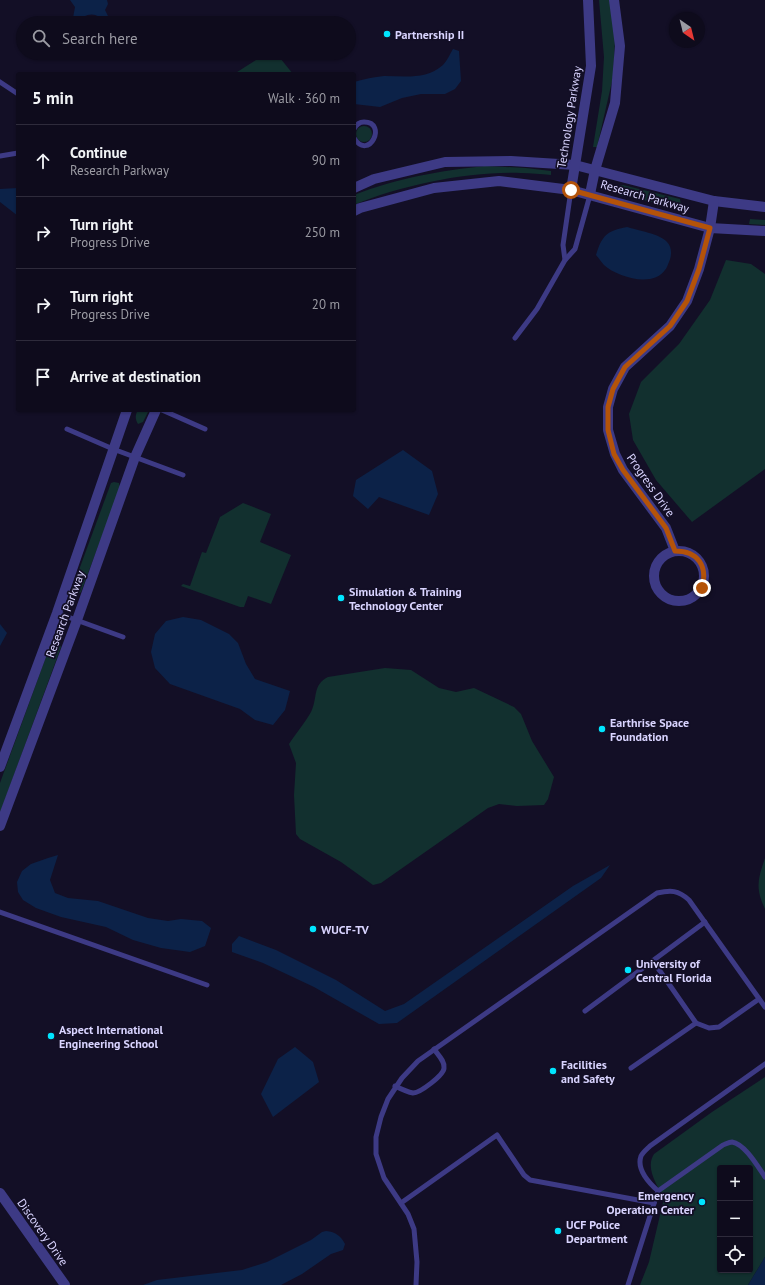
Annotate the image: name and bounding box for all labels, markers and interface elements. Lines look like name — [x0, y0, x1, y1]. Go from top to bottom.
north arrow — [669, 12, 705, 48]
search box — [16, 16, 356, 60]
icon: search — [30, 27, 52, 49]
place label: Partnership II — [395, 27, 464, 42]
text: Search here — [62, 29, 138, 48]
marker: Partnership II — [382, 29, 392, 39]
street label: Technology Parkway — [554, 64, 585, 169]
text: 5 min — [32, 87, 73, 109]
text: Walk · 360 m — [268, 90, 340, 107]
text: Continue — [70, 143, 127, 162]
icon: ahead — [32, 150, 54, 172]
text: 90 m — [312, 152, 340, 169]
text: Research Parkway — [70, 162, 169, 179]
street label: Research Parkway — [599, 176, 691, 216]
route start — [562, 181, 580, 199]
text: Turn right — [70, 215, 133, 234]
icon: right — [32, 222, 54, 244]
text: 250 m — [305, 224, 340, 241]
text: Progress Drive — [70, 234, 150, 251]
text: Turn right — [70, 287, 133, 306]
icon: right — [32, 294, 54, 316]
text: 20 m — [312, 296, 340, 313]
text: Progress Drive — [70, 306, 150, 323]
icon: arrive — [32, 366, 54, 388]
text: Arrive at destination — [70, 367, 201, 386]
street label: Progress Drive — [624, 451, 678, 519]
street label: Research Parkway — [42, 568, 88, 660]
route end — [693, 579, 711, 597]
place label: Simulation & Training Technology Center — [349, 584, 462, 613]
marker: Simulation & Training Technology Center — [336, 593, 346, 603]
place label: Earthrise Space Foundation — [610, 715, 689, 744]
marker: Earthrise Space Foundation — [597, 724, 607, 734]
place label: WUCF-TV — [321, 922, 370, 937]
marker: WUCF-TV — [308, 924, 318, 934]
place label: University of Central Florida — [636, 956, 712, 985]
marker: University of Central Florida — [623, 965, 633, 975]
place label: Aspect International Engineering School — [59, 1022, 164, 1051]
marker: Aspect International Engineering School — [46, 1031, 56, 1041]
place label: Facilities and Safety — [561, 1057, 615, 1086]
marker: Facilities and Safety — [548, 1066, 558, 1076]
map controls — [717, 1165, 753, 1273]
button: + — [717, 1165, 753, 1201]
place label: Emergency Operation Center — [607, 1188, 695, 1217]
street label: Discovery Drive — [14, 1195, 72, 1269]
marker: Emergency Operation Center — [697, 1197, 707, 1207]
button: − — [717, 1201, 753, 1237]
place label: UCF Police Department — [566, 1217, 628, 1246]
marker: UCF Police Department — [553, 1226, 563, 1236]
button: locate — [717, 1237, 753, 1273]

